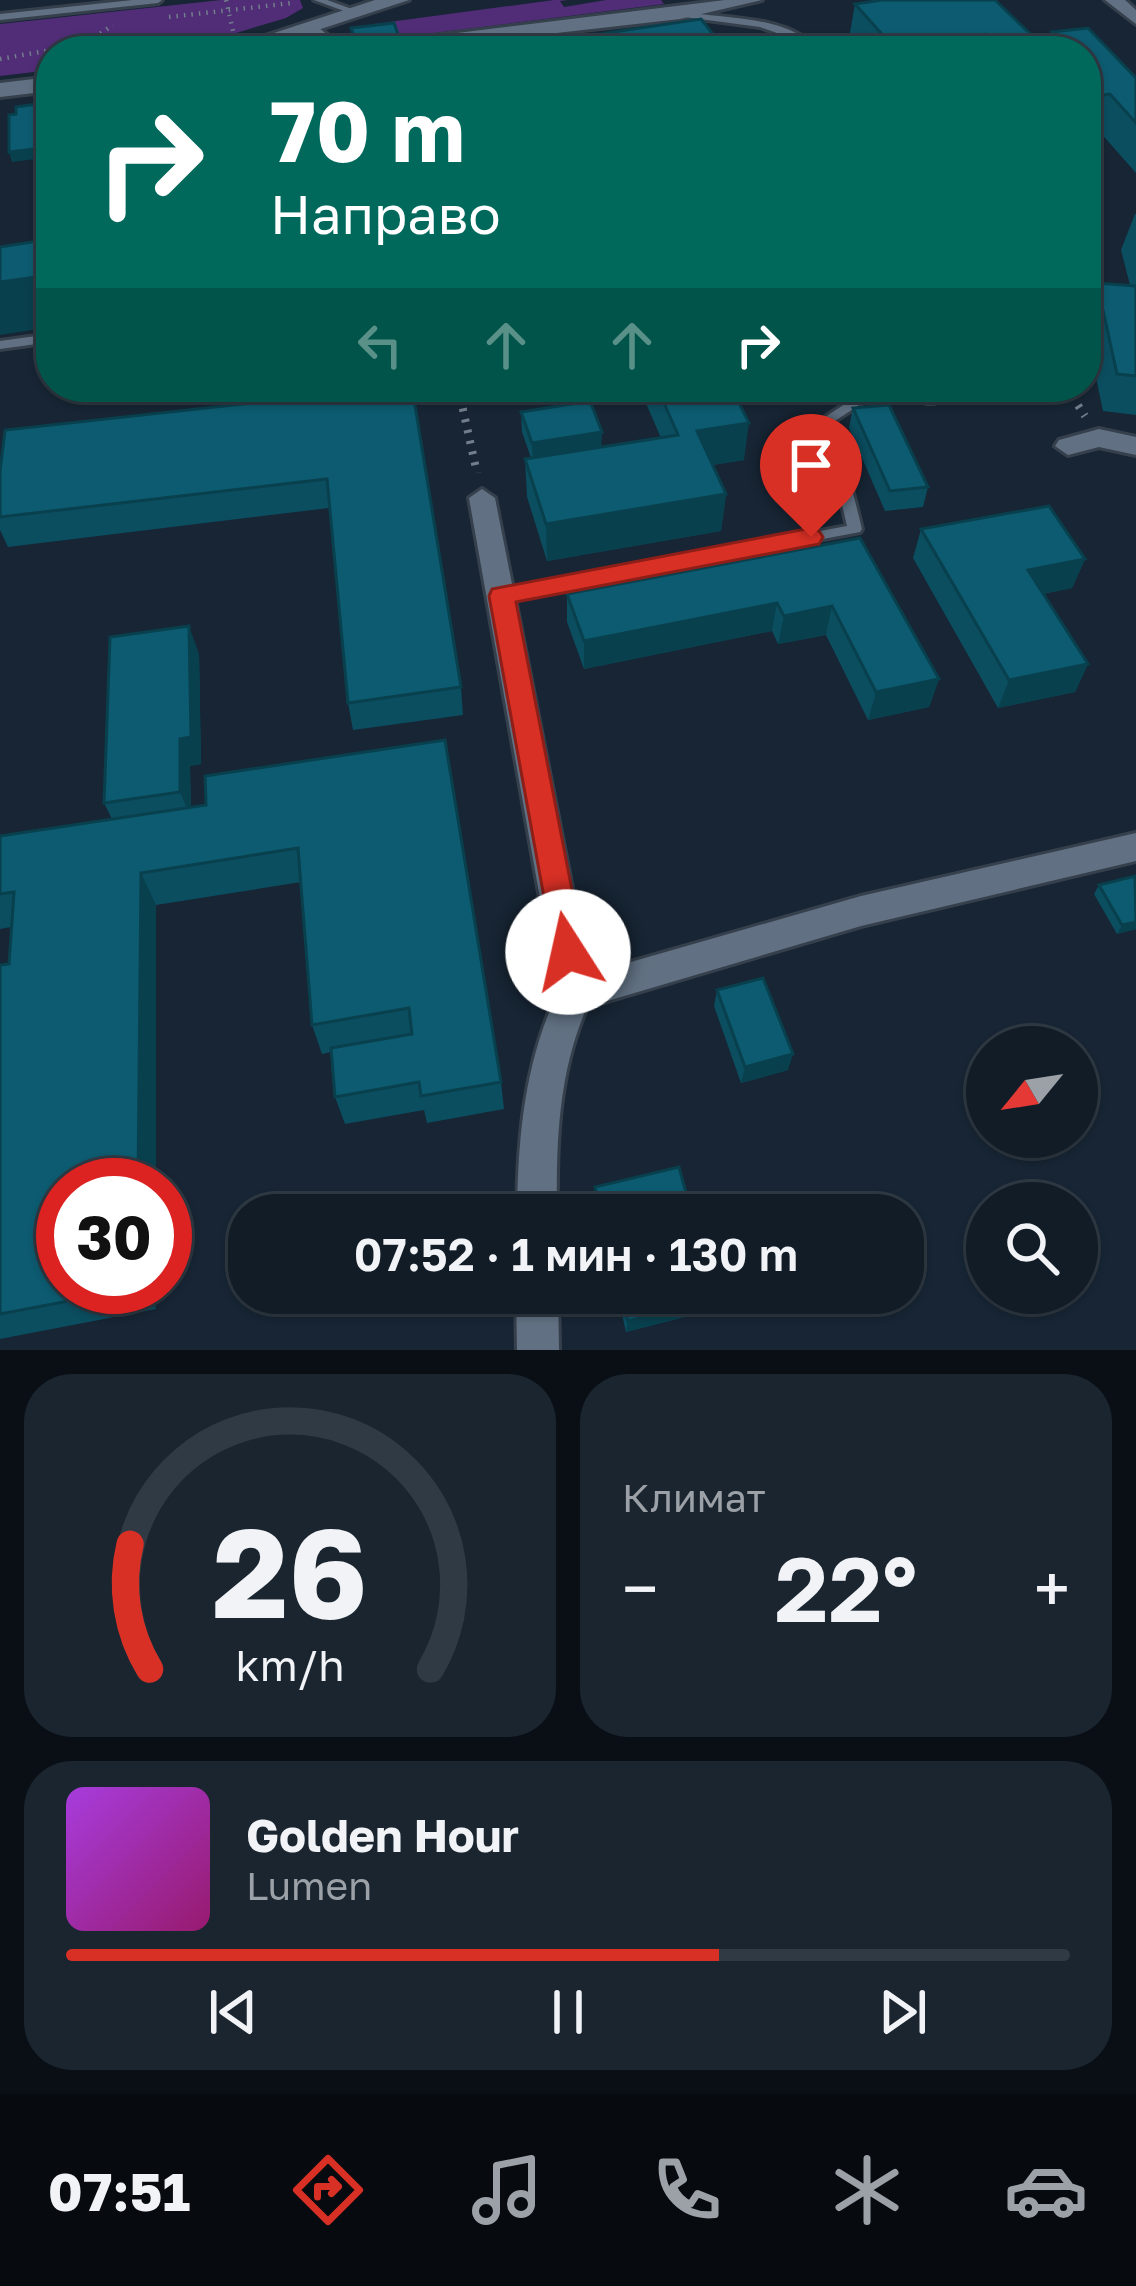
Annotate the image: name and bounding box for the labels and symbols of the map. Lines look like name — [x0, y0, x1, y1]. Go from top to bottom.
pin — [760, 414, 862, 537]
position arrow — [505, 889, 631, 1015]
north arrow — [966, 1026, 1098, 1158]
speed limit sign: 30 — [36, 1158, 192, 1314]

